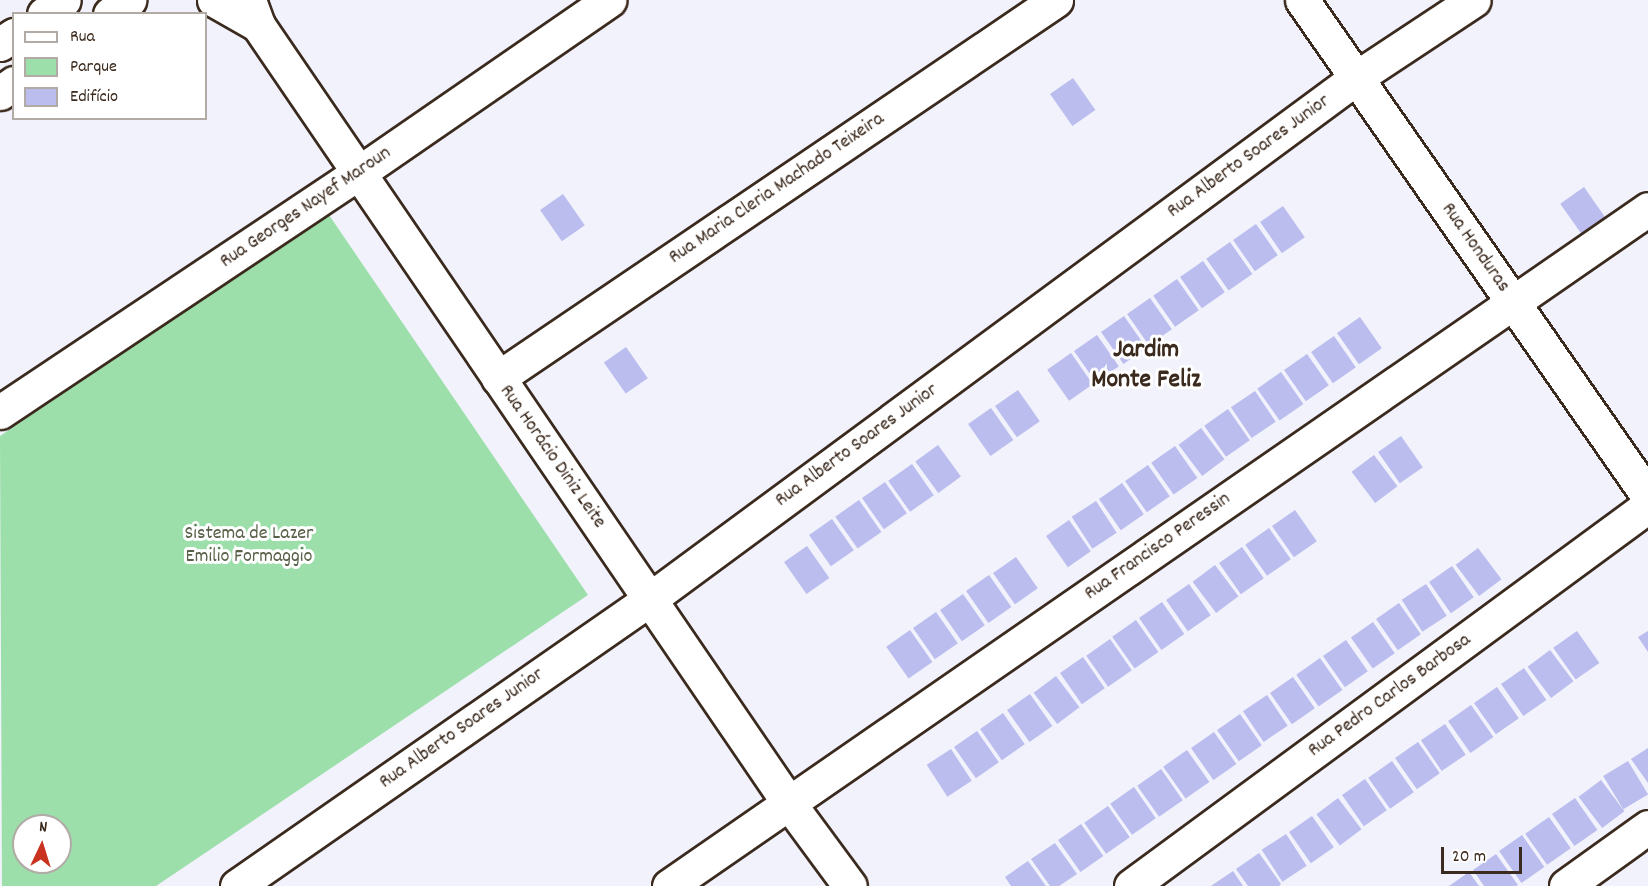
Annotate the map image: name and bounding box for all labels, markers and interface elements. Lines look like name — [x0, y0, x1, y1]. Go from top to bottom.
legend — [12, 12, 207, 120]
text: Rua — [70, 25, 95, 50]
text: Parque — [70, 55, 117, 80]
text: Edifício — [70, 85, 118, 110]
street label: Rua Alberto Soares Junior — [1163, 90, 1335, 224]
street label: Rua Maria Cleria Machado Teixeira — [665, 108, 889, 270]
street label: Rua Georges Nayef Maroun — [216, 142, 396, 274]
street label: Rua Honduras — [1435, 199, 1515, 297]
district label: Jardim Monte Feliz — [1091, 335, 1201, 396]
street label: Rua Alberto Soares Junior — [771, 379, 943, 513]
street label: Rua Horácio Diniz Leite — [493, 381, 611, 533]
street label: Rua Francisco Peressin — [1080, 488, 1236, 606]
park label: Sistema de Lazer Emilio Formaggio — [185, 522, 313, 569]
street label: Rua Pedro Carlos Barbosa — [1304, 629, 1476, 763]
street label: Rua Alberto Soares Junior — [375, 663, 549, 795]
north arrow — [12, 814, 72, 874]
text: N — [38, 816, 48, 839]
scale bar — [1444, 835, 1525, 873]
text: 20 m — [1452, 845, 1486, 870]

